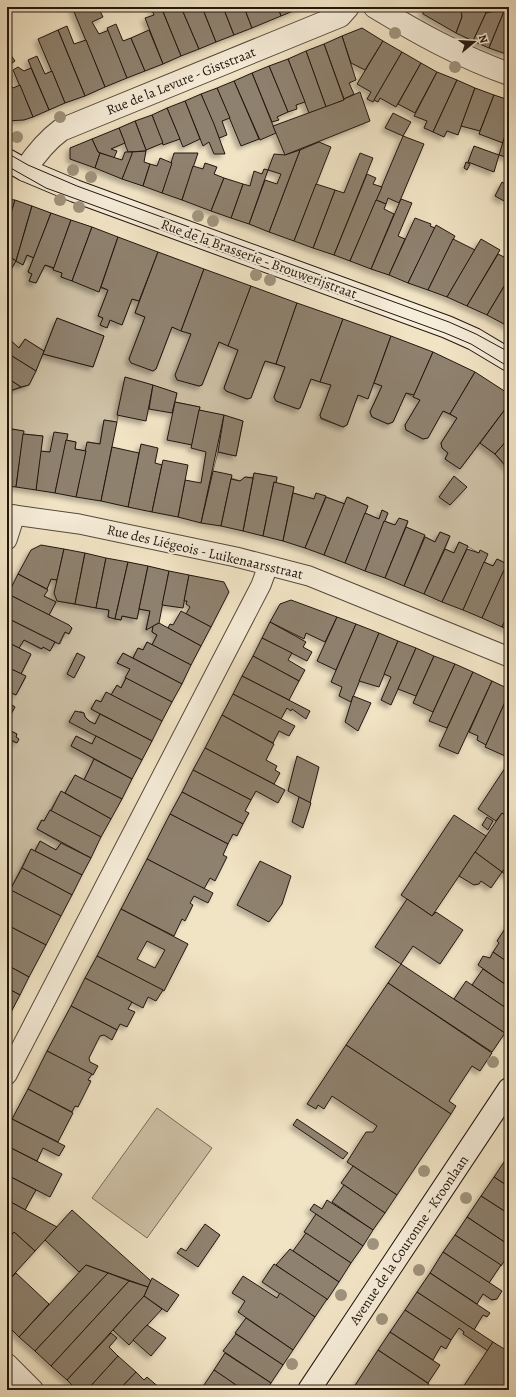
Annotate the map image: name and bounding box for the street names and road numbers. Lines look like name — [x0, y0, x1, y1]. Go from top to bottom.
street label: Rue de la Levure - Giststraat — [104, 42, 259, 120]
street label: Rue de la Brasserie - Brouwerijstraat — [158, 215, 360, 303]
street label: Rue des Liégeois - Luikenaarsstraat — [105, 520, 305, 584]
street label: Avenue de la Couronne - Kroonlaan — [344, 1151, 473, 1329]

